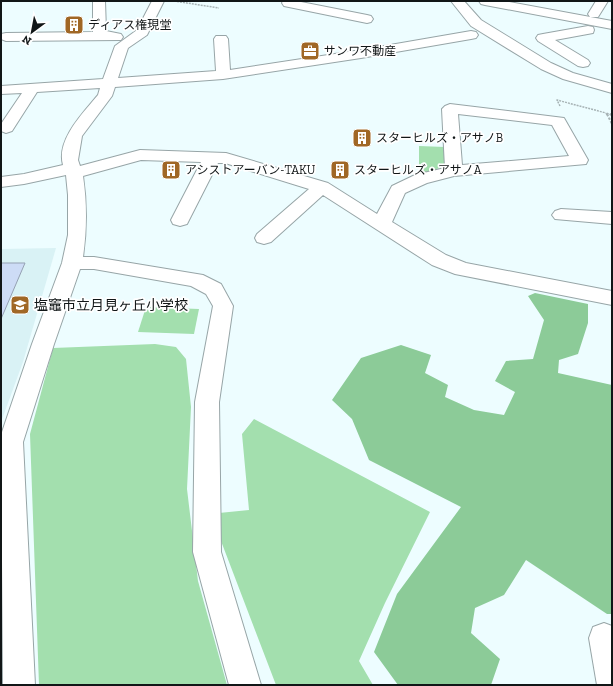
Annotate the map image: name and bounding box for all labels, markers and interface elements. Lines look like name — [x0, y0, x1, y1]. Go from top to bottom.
north arrow — [12, 12, 52, 52]
building icon: ディアス権現堂 — [63, 14, 85, 36]
place label: ディアス権現堂 — [88, 18, 171, 32]
text: N — [19, 32, 34, 48]
office icon: サンワ不動産 — [299, 40, 321, 62]
place label: サンワ不動産 — [324, 44, 396, 58]
building icon: スターヒルズ・アサノB — [351, 127, 373, 149]
place label: スターヒルズ・アサノB — [376, 131, 503, 145]
building icon: アシストアーバン-TAKU — [160, 159, 182, 181]
building icon: スターヒルズ・アサノA — [329, 159, 351, 181]
place label: アシストアーバン-TAKU — [185, 163, 316, 177]
place label: スターヒルズ・アサノA — [354, 163, 482, 177]
school or university icon: 塩竈市立月見ヶ丘小学校 — [9, 294, 31, 316]
place label: 塩竈市立月見ヶ丘小学校 — [34, 297, 188, 314]

